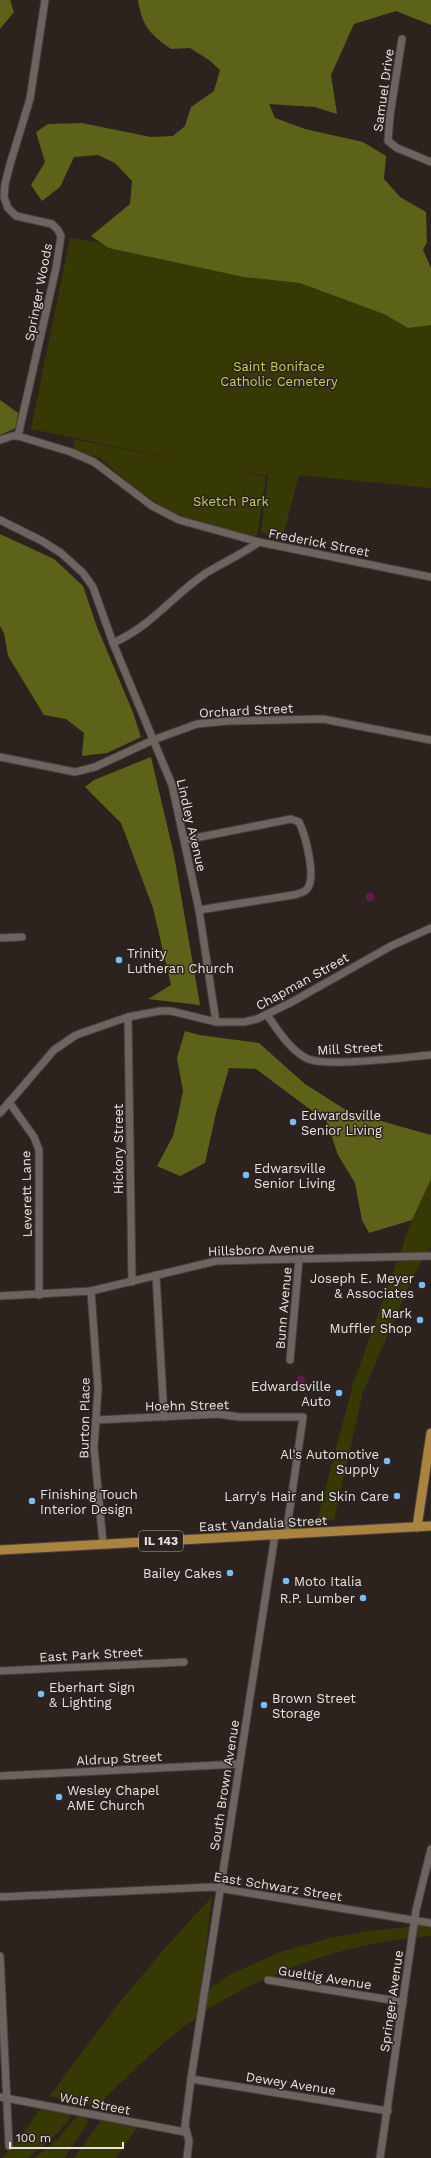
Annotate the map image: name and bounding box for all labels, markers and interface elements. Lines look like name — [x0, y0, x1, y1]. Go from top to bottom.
street label: Samuel Drive — [370, 48, 397, 133]
street label: Springer Woods — [22, 242, 55, 342]
park label: Saint Boniface Catholic Cemetery — [220, 359, 338, 389]
park label: Sketch Park — [193, 494, 270, 509]
street label: Frederick Street — [267, 525, 371, 560]
street label: Orchard Street — [199, 701, 294, 720]
street label: Lindley Avenue — [174, 777, 209, 873]
place label: Trinity Lutheran Church — [127, 946, 234, 976]
street label: Chapman Street — [253, 949, 352, 1013]
marker: Trinity Lutheran Church — [114, 955, 124, 965]
street label: Mill Street — [317, 1039, 384, 1058]
street label: Hickory Street — [111, 1103, 126, 1194]
place label: Edwardsville Senior Living — [301, 1108, 382, 1138]
marker: Edwardsville Senior Living — [288, 1117, 298, 1127]
street label: Leverett Lane — [18, 1150, 35, 1237]
place label: Edwarsville Senior Living — [254, 1161, 335, 1191]
marker: Edwarsville Senior Living — [241, 1170, 251, 1180]
street label: Hillsboro Avenue — [208, 1240, 315, 1259]
street label: Bunn Avenue — [272, 1266, 295, 1350]
place label: Joseph E. Meyer & Associates — [310, 1271, 414, 1301]
marker: Joseph E. Meyer & Associates — [417, 1280, 427, 1290]
place label: Mark Muffler Shop — [330, 1306, 413, 1336]
marker: Mark Muffler Shop — [415, 1315, 425, 1325]
street label: Burton Place — [76, 1377, 93, 1459]
place label: Edwardsville Auto — [251, 1379, 331, 1409]
marker: Edwardsville Auto — [334, 1388, 344, 1398]
street label: Hoehn Street — [145, 1397, 230, 1414]
place label: Al's Automotive Supply — [280, 1447, 379, 1477]
marker: Al's Automotive Supply — [382, 1456, 392, 1466]
place label: Finishing Touch Interior Design — [40, 1487, 138, 1517]
place label: Larry's Hair and Skin Care — [224, 1489, 389, 1504]
marker: Larry's Hair and Skin Care — [392, 1491, 402, 1501]
marker: Finishing Touch Interior Design — [27, 1496, 37, 1506]
street label: East Vandalia Street — [198, 1513, 328, 1534]
road number: IL 143 — [139, 1531, 183, 1551]
place label: Bailey Cakes — [143, 1566, 222, 1581]
marker: Bailey Cakes — [225, 1568, 235, 1578]
place label: Moto Italia — [294, 1574, 362, 1589]
marker: Moto Italia — [281, 1576, 291, 1586]
place label: R.P. Lumber — [280, 1591, 355, 1606]
marker: R.P. Lumber — [358, 1593, 368, 1603]
street label: East Park Street — [39, 1644, 144, 1665]
place label: Eberhart Sign & Lighting — [49, 1680, 135, 1710]
marker: Eberhart Sign & Lighting — [36, 1689, 46, 1699]
place label: Brown Street Storage — [272, 1691, 356, 1721]
marker: Brown Street Storage — [259, 1700, 269, 1710]
street label: South Brown Avenue — [207, 1719, 242, 1851]
street label: Aldrup Street — [76, 1749, 163, 1768]
place label: Wesley Chapel AME Church — [67, 1783, 159, 1813]
marker: Wesley Chapel AME Church — [54, 1792, 64, 1802]
street label: East Schwarz Street — [213, 1869, 344, 1904]
street label: Springer Avenue — [377, 1949, 406, 2053]
street label: Gueltig Avenue — [277, 1963, 373, 1992]
street label: Dewey Avenue — [245, 2069, 337, 2098]
street label: Wolf Street — [58, 2089, 132, 2118]
scale bar — [10, 2124, 123, 2150]
text: 100 m — [16, 2131, 51, 2145]

